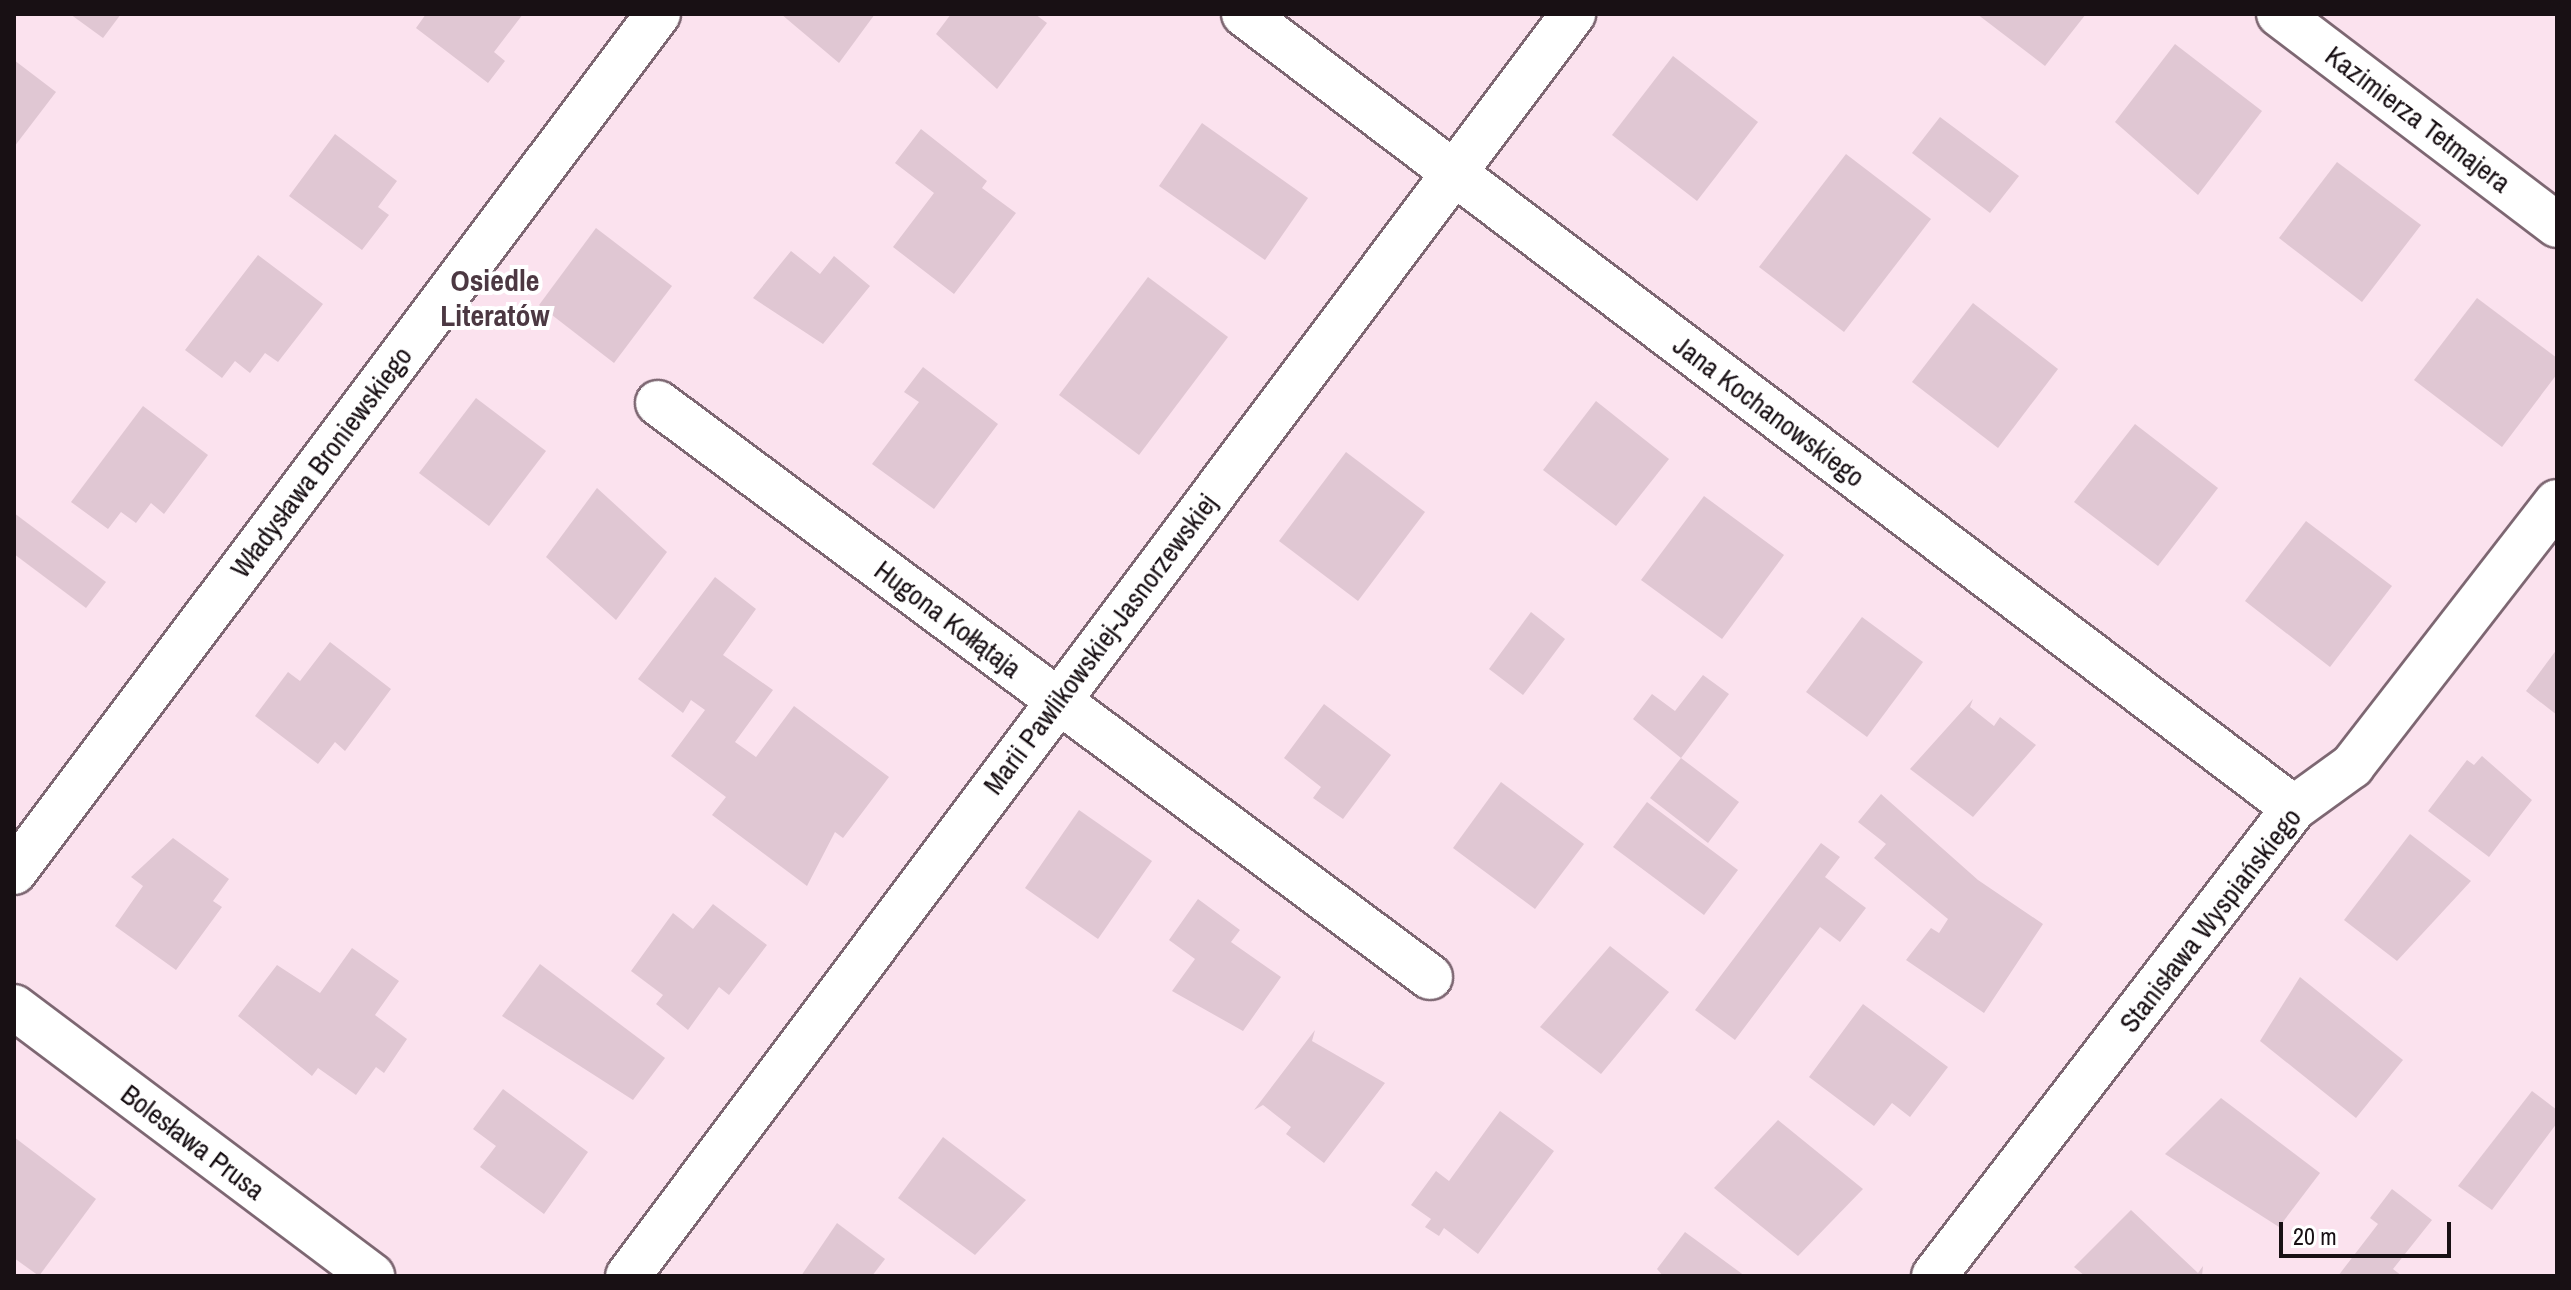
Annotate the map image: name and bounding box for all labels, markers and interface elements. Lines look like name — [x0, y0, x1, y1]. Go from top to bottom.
street label: Kazimierza Tetmajera — [2319, 38, 2517, 200]
district label: Osiedle Literatów — [440, 262, 550, 332]
street label: Jana Kochanowskiego — [1667, 328, 1871, 494]
street label: Władysława Broniewskiego — [223, 340, 419, 584]
street label: Marii Pawlikowskiej-Jasnorzewskiej — [976, 487, 1224, 801]
street label: Hugona Kołłątaja — [868, 553, 1028, 685]
street label: Stanisława Wyspiańskiego — [2112, 801, 2308, 1039]
street label: Bolesława Prusa — [115, 1077, 271, 1207]
scale bar — [2283, 1206, 2455, 1256]
text: 20 m — [2293, 1220, 2337, 1252]

